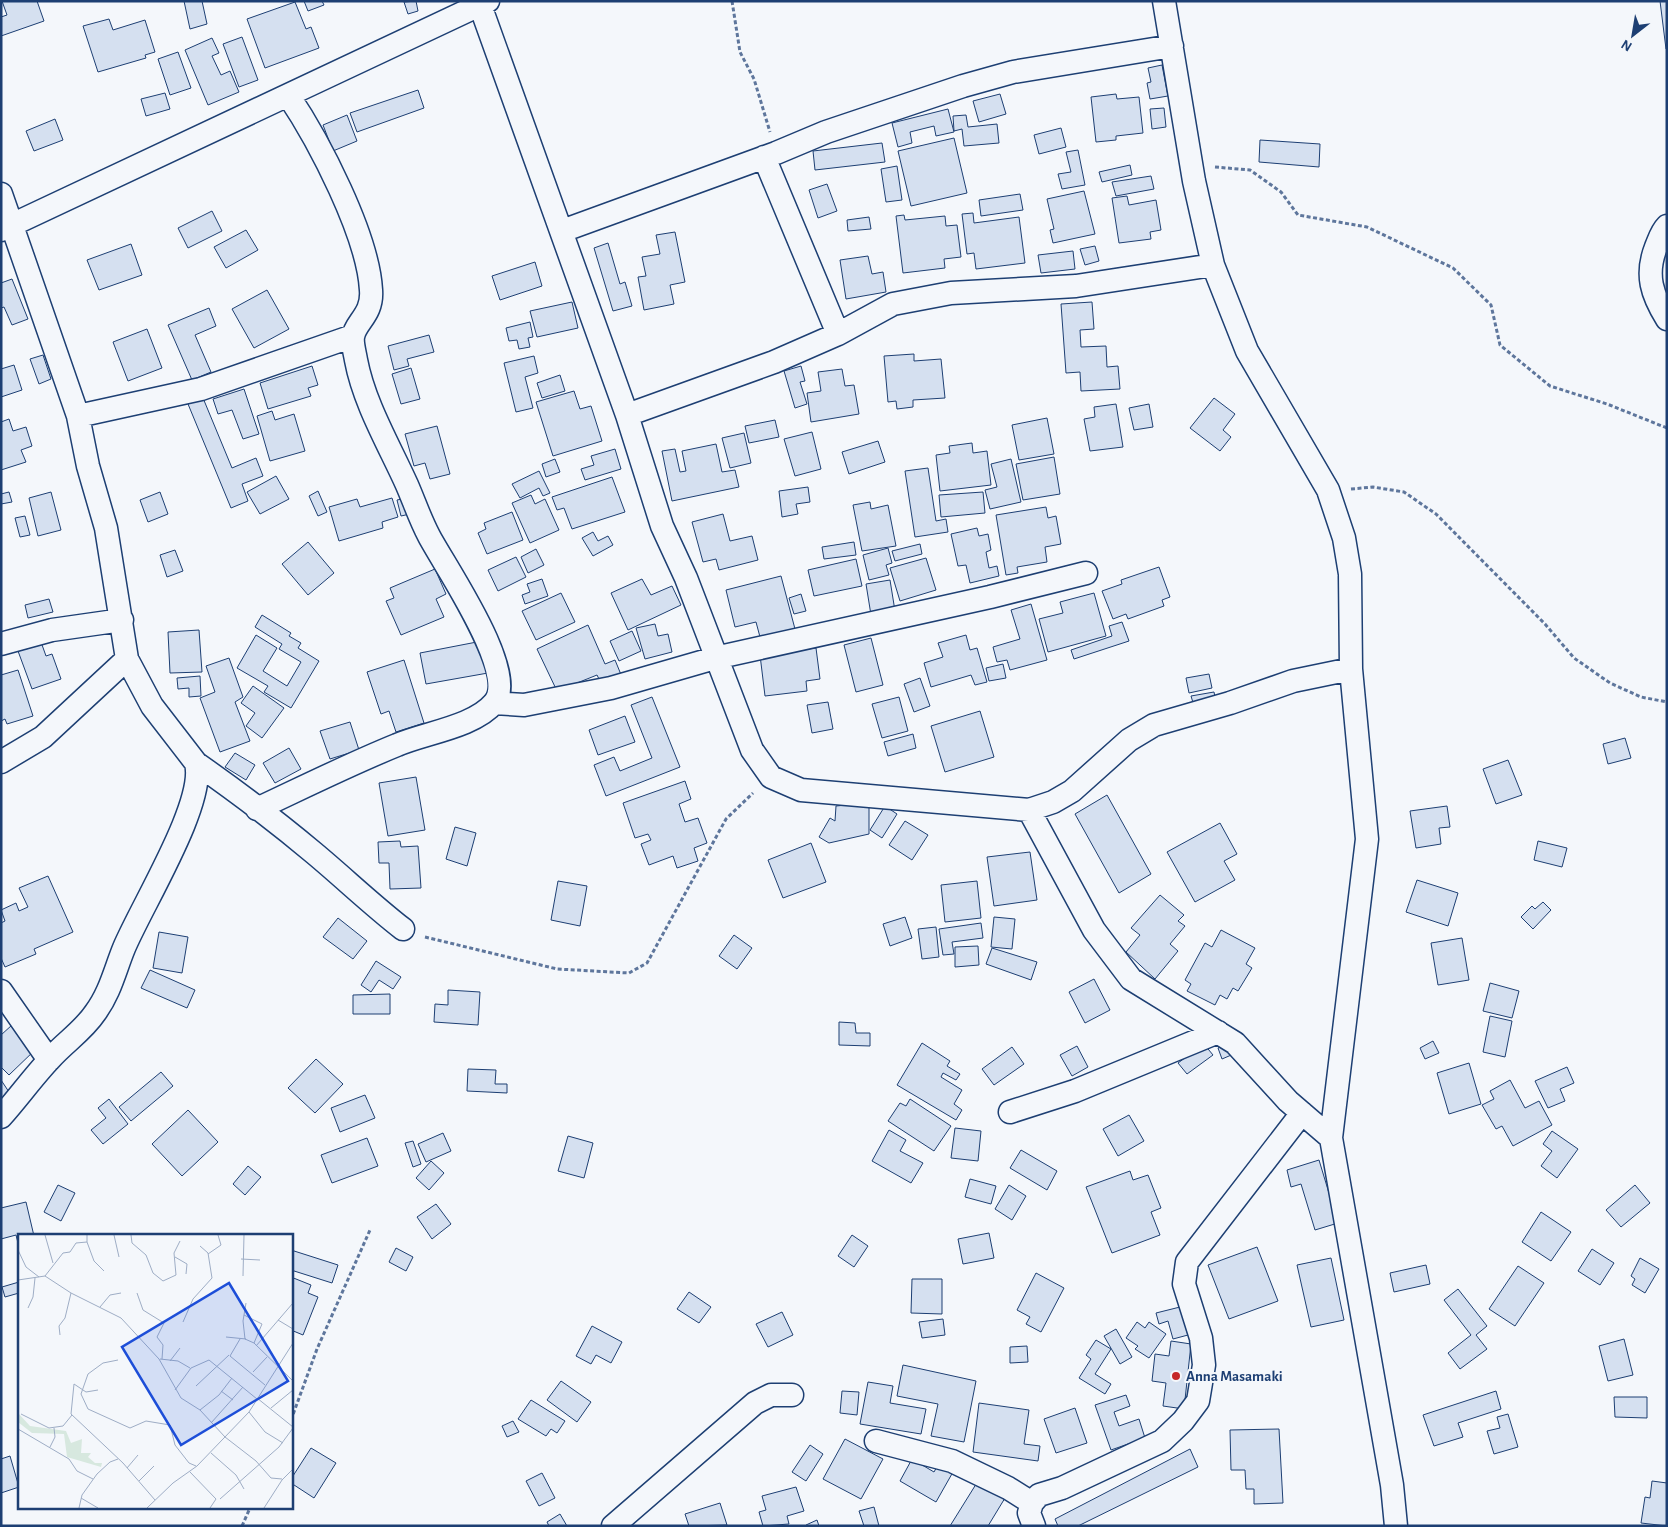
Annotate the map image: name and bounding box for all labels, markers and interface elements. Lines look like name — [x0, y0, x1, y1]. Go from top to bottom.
north arrow — [1608, 10, 1658, 60]
text: N — [1619, 37, 1635, 54]
inset map — [18, 1234, 292, 1510]
place label: Anna Masamaki — [1186, 1369, 1283, 1384]
marker: Anna Masamaki — [1170, 1370, 1182, 1382]

